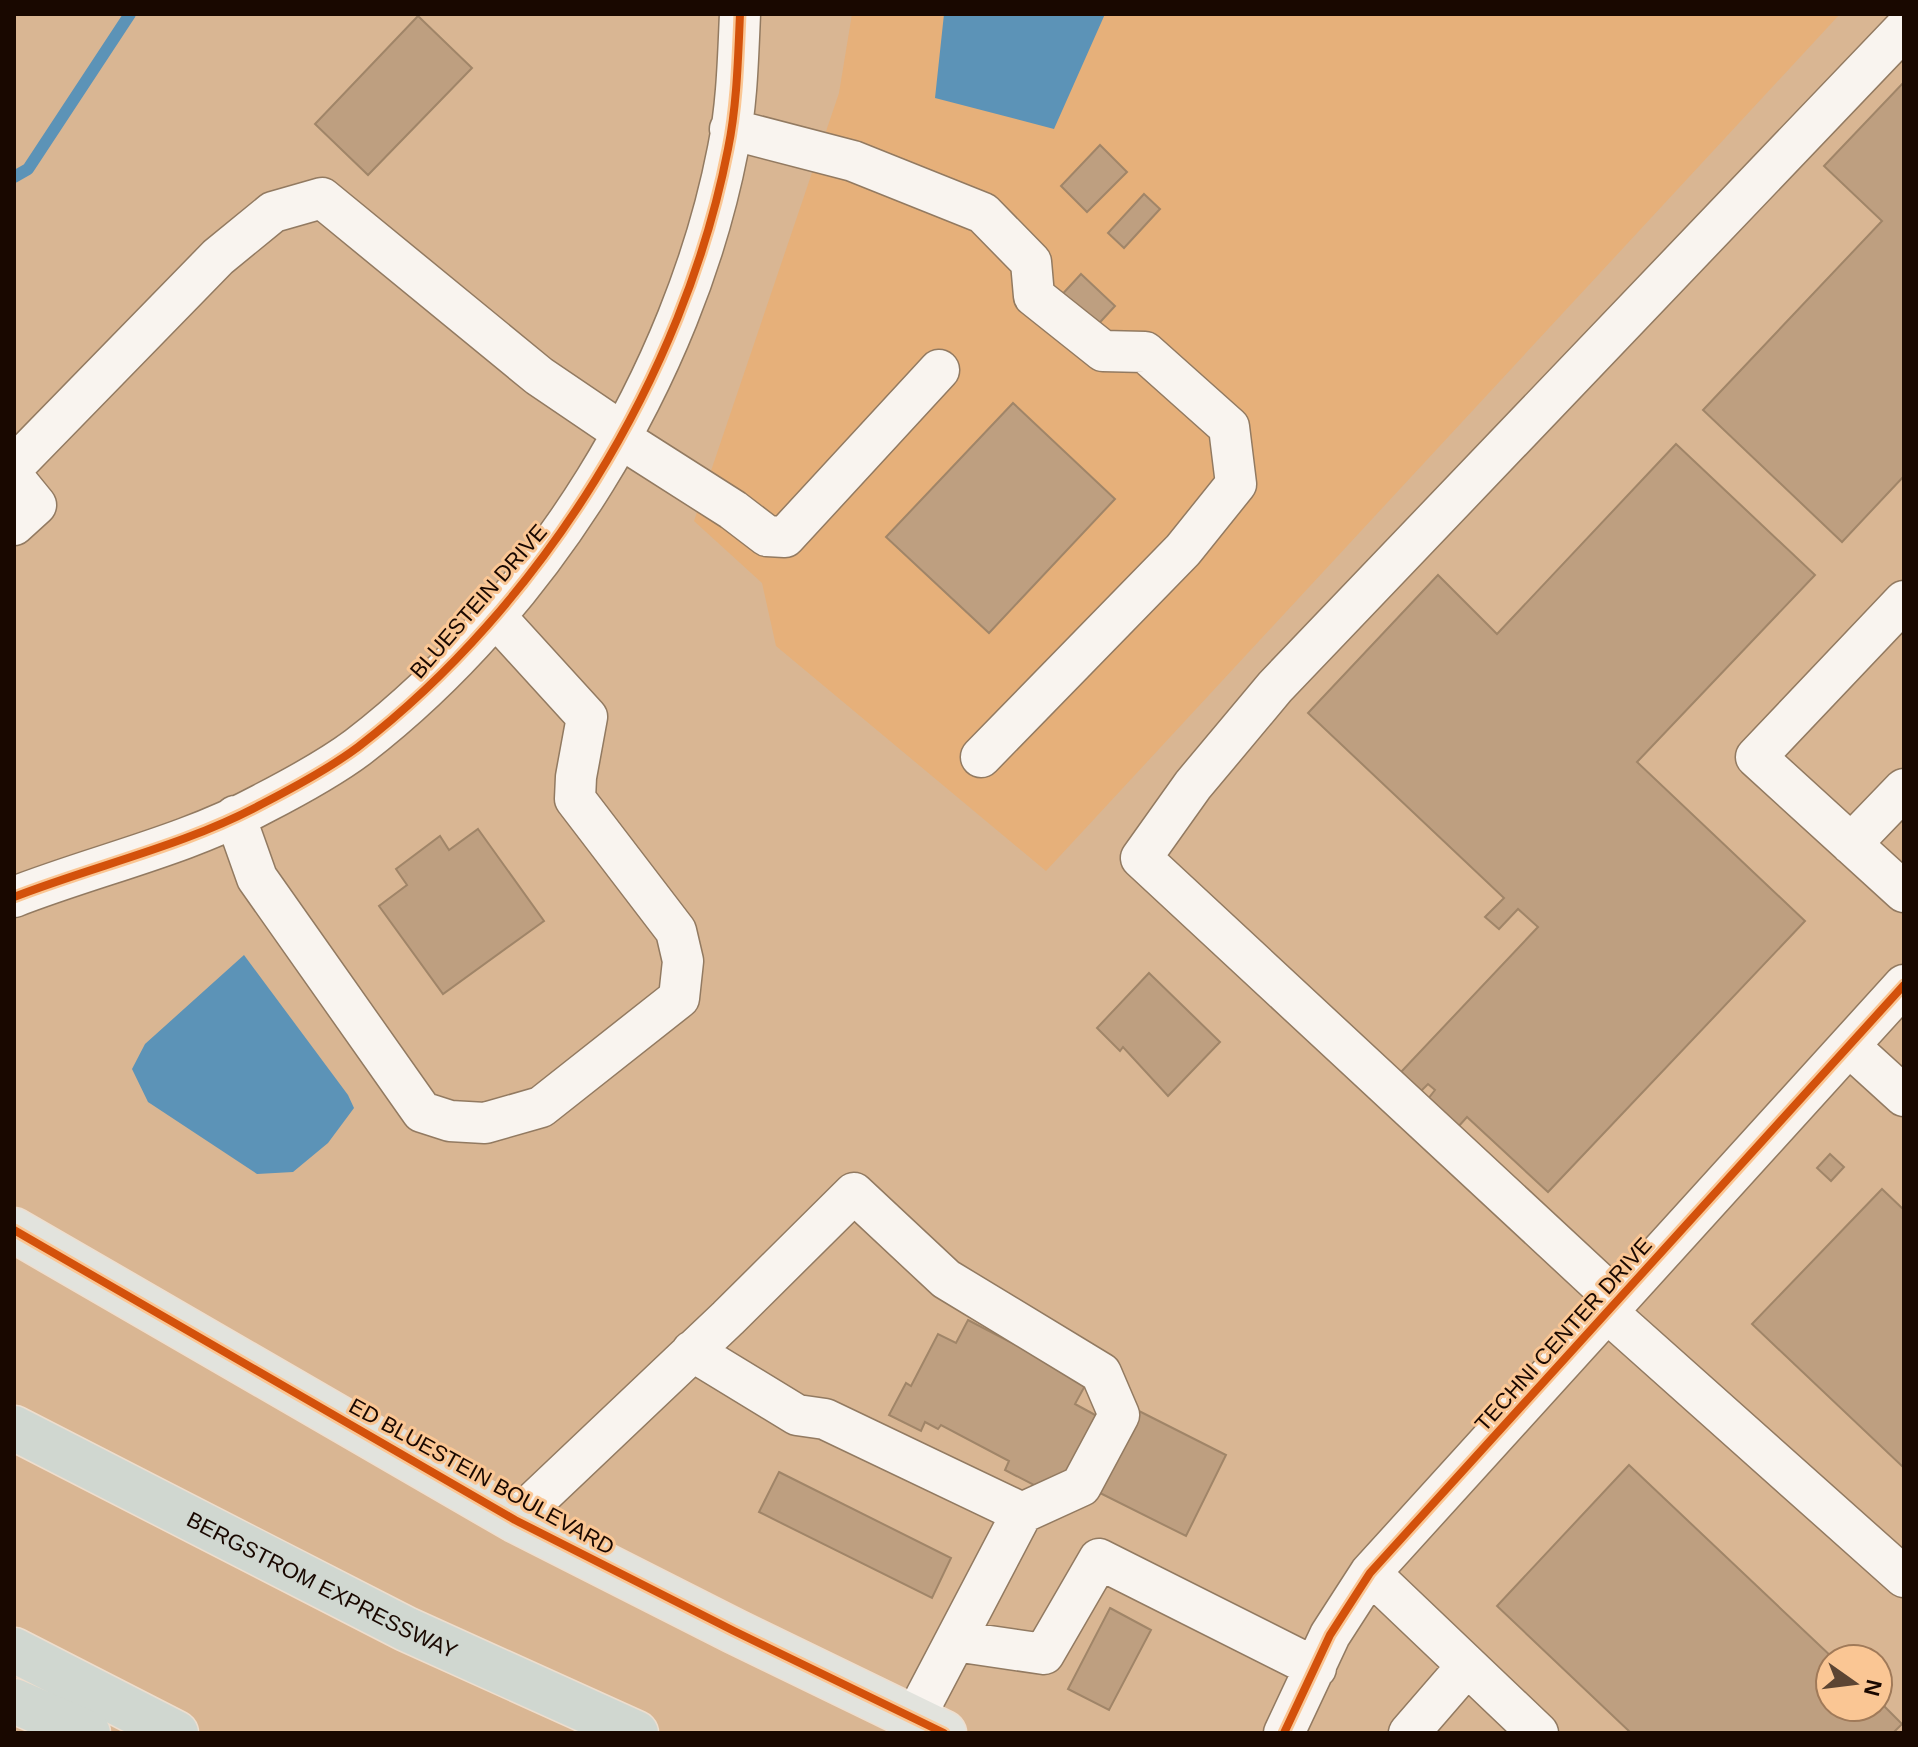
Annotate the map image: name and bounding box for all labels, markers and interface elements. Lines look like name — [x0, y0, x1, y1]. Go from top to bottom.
street label: BLUESTEIN DRIVE — [405, 519, 552, 683]
street label: TECHNI CENTER DRIVE — [1470, 1232, 1657, 1436]
street label: ED BLUESTEIN BOULEVARD — [345, 1393, 619, 1560]
street label: BERGSTROM EXPRESSWAY — [183, 1507, 462, 1664]
north arrow — [1814, 1643, 1894, 1723]
text: N — [1859, 1677, 1887, 1698]

